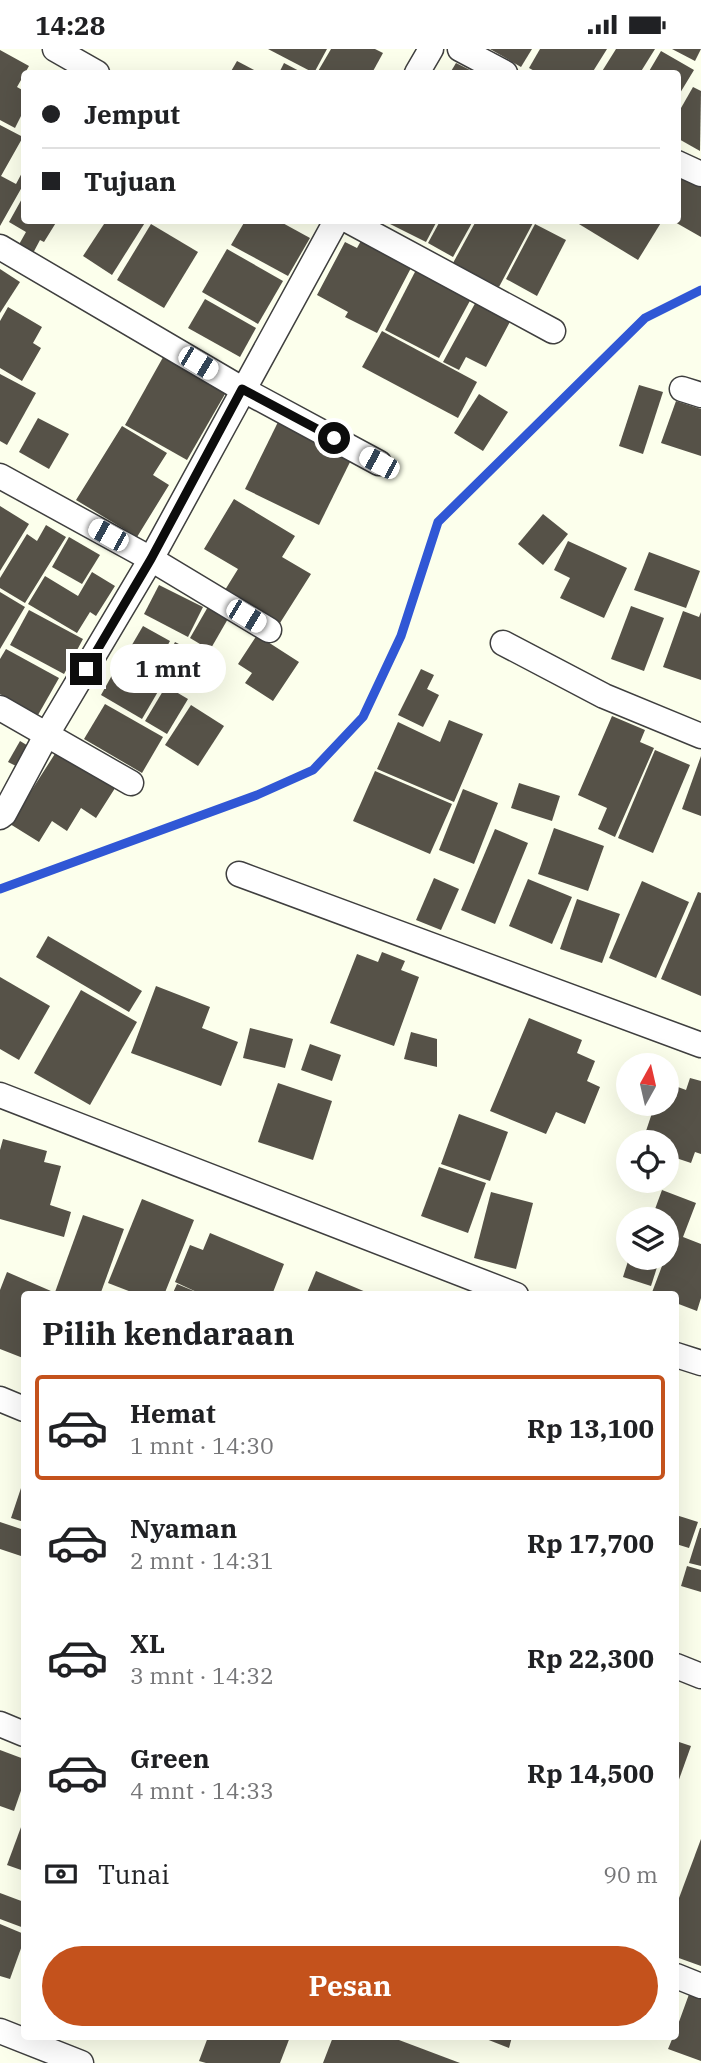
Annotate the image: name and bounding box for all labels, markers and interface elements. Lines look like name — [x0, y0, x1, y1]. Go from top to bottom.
text: 14:28 — [35, 8, 105, 42]
text: Jemput — [84, 97, 180, 131]
text: Tujuan — [84, 164, 176, 198]
car — [175, 343, 222, 383]
route start — [318, 422, 350, 454]
car — [356, 444, 403, 482]
car — [85, 516, 132, 554]
car — [223, 596, 270, 636]
callout: 1 mnt — [110, 645, 226, 693]
route end — [70, 653, 102, 685]
text: 1 mnt — [135, 653, 201, 683]
north arrow — [616, 1053, 679, 1117]
map controls — [616, 1053, 679, 1270]
button: locate — [616, 1130, 679, 1193]
button: layers — [616, 1207, 679, 1270]
text: Pilih kendaraan — [42, 1312, 295, 1354]
icon: car — [46, 1396, 109, 1459]
text: Hemat — [130, 1396, 216, 1430]
text: Rp 13,100 — [527, 1411, 654, 1445]
text: 1 mnt · 14:30 — [130, 1430, 274, 1460]
icon: car — [46, 1511, 109, 1574]
text: Nyaman — [130, 1511, 237, 1545]
text: Rp 17,700 — [527, 1526, 654, 1560]
text: 2 mnt · 14:31 — [130, 1545, 274, 1575]
icon: car — [46, 1626, 109, 1689]
text: XL — [130, 1626, 165, 1660]
text: Rp 22,300 — [527, 1641, 654, 1675]
text: 3 mnt · 14:32 — [130, 1660, 274, 1690]
icon: car — [46, 1741, 109, 1804]
text: Green — [130, 1741, 210, 1775]
text: Rp 14,500 — [527, 1756, 654, 1790]
text: 4 mnt · 14:33 — [130, 1775, 274, 1805]
icon: cash — [42, 1855, 80, 1893]
text: Tunai — [98, 1857, 170, 1891]
text: 90 m — [603, 1859, 658, 1889]
button: Pesan — [42, 1946, 658, 2026]

